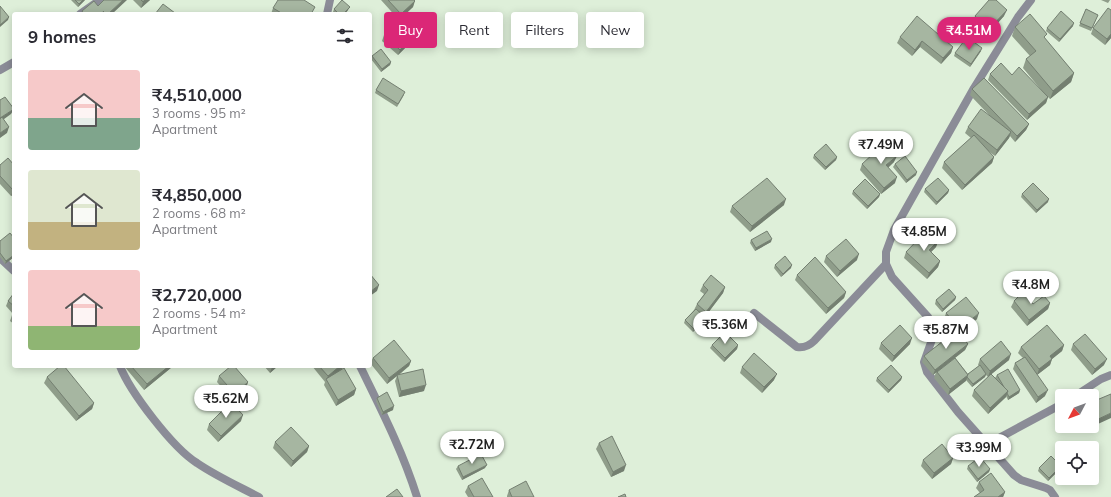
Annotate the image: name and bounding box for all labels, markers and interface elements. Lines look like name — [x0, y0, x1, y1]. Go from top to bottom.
chip: Buy — [384, 12, 437, 48]
chip: Rent — [445, 12, 503, 48]
chip: Filters — [511, 12, 578, 48]
chip: New — [586, 12, 644, 48]
pin: ₹4.51M — [936, 17, 1002, 51]
text: ₹4.51M — [946, 22, 992, 38]
icon: filters — [334, 25, 356, 47]
text: 9 homes — [28, 26, 96, 47]
text: ₹4,510,000 — [152, 84, 242, 105]
icon: home — [60, 86, 108, 134]
text: 3 rooms · 95 m² — [152, 105, 246, 121]
text: Apartment — [152, 121, 217, 137]
pin: ₹7.49M — [848, 131, 914, 165]
text: ₹7.49M — [858, 136, 904, 152]
text: ₹4,850,000 — [152, 184, 242, 205]
icon: home — [60, 186, 108, 234]
text: 2 rooms · 68 m² — [152, 205, 246, 221]
pin: ₹4.85M — [891, 218, 957, 252]
text: Apartment — [152, 221, 217, 237]
text: ₹4.85M — [901, 223, 947, 239]
pin: ₹4.8M — [1003, 271, 1059, 305]
text: ₹4.8M — [1012, 276, 1050, 292]
text: ₹2,720,000 — [152, 284, 242, 305]
icon: home — [60, 286, 108, 334]
text: 2 rooms · 54 m² — [152, 305, 246, 321]
pin: ₹5.36M — [692, 311, 758, 345]
text: ₹5.36M — [702, 316, 748, 332]
pin: ₹5.87M — [913, 316, 979, 350]
text: Apartment — [152, 321, 217, 337]
text: ₹5.87M — [923, 321, 969, 337]
pin: ₹5.62M — [193, 385, 259, 419]
north arrow — [1055, 389, 1099, 433]
map controls — [1055, 389, 1099, 485]
text: ₹5.62M — [203, 390, 249, 406]
pin: ₹2.72M — [439, 431, 505, 465]
pin: ₹3.99M — [946, 434, 1012, 468]
text: ₹2.72M — [449, 436, 495, 452]
text: ₹3.99M — [956, 439, 1002, 455]
button: locate — [1055, 441, 1099, 485]

